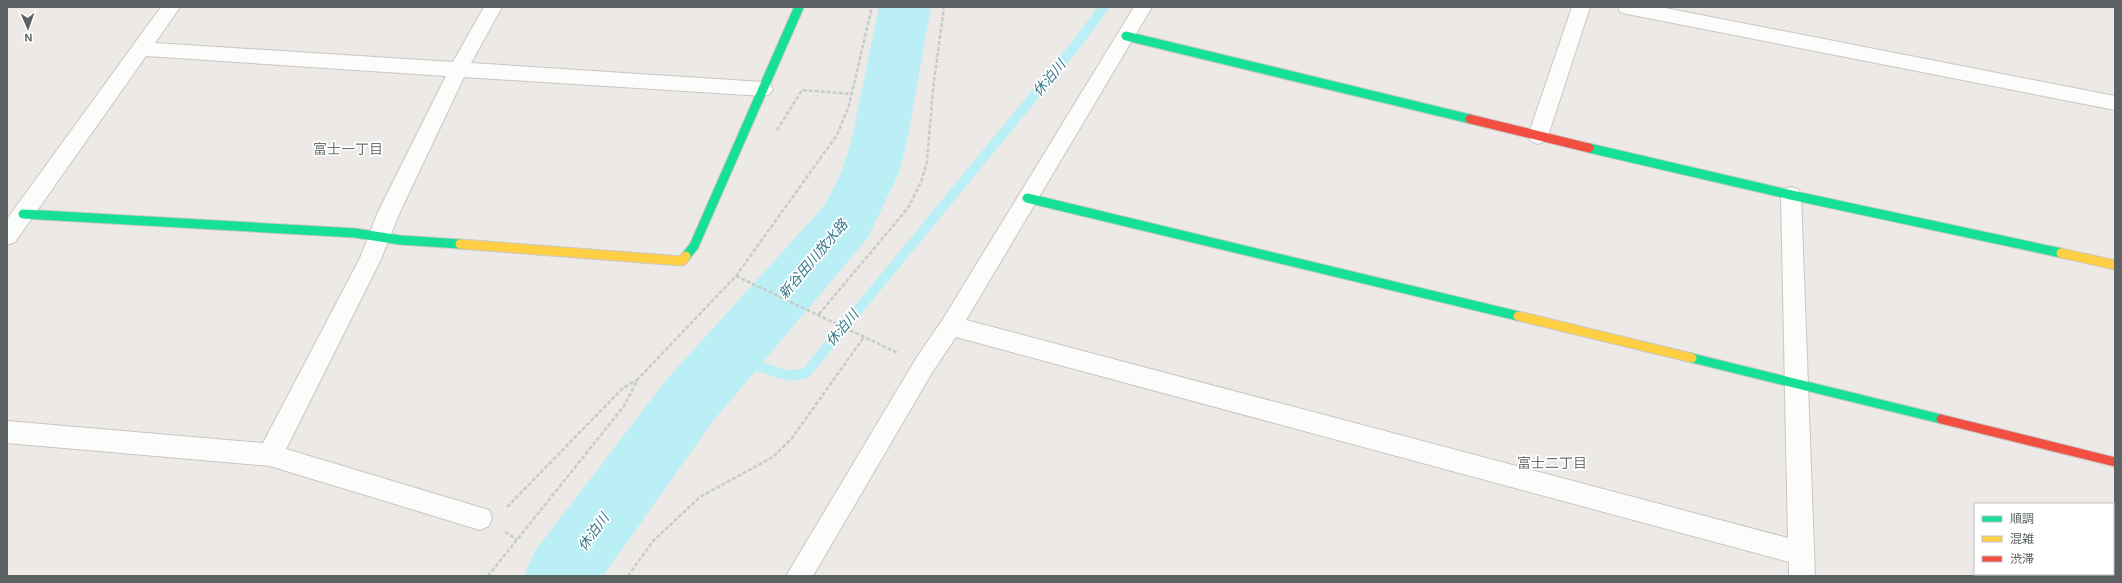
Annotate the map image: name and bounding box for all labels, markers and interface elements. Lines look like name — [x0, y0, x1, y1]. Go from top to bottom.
north arrow — [8, 8, 48, 48]
text: N — [24, 32, 33, 44]
water label: 休泊川 — [1029, 55, 1070, 99]
district label: 富士一丁目 — [313, 141, 383, 157]
water label: 新谷田川放水路 — [775, 216, 851, 302]
water label: 休泊川 — [822, 305, 863, 349]
district label: 富士二丁目 — [1517, 455, 1587, 471]
legend — [1974, 503, 2114, 575]
water label: 休泊川 — [574, 509, 613, 554]
text: 順調 — [2010, 512, 2034, 526]
text: 混雑 — [2010, 532, 2034, 546]
text: 渋滞 — [2010, 552, 2034, 566]

